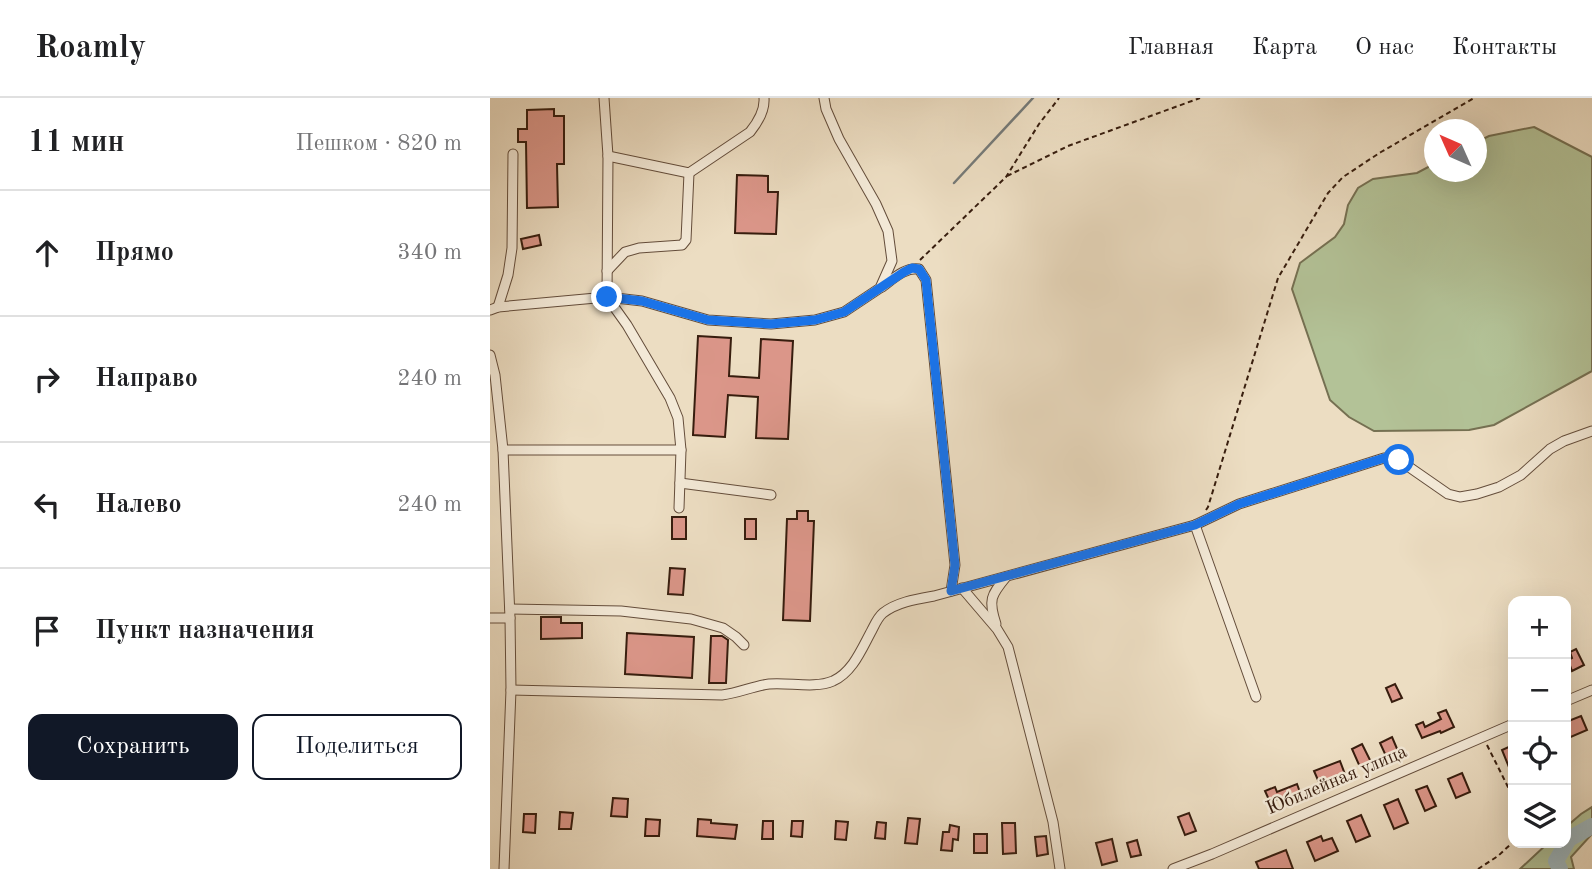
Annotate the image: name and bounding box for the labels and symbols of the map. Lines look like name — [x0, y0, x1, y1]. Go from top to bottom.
north arrow — [1424, 119, 1487, 182]
route end — [591, 281, 622, 312]
route start — [1383, 444, 1414, 475]
street label: Юбилейная улица — [1264, 743, 1411, 819]

